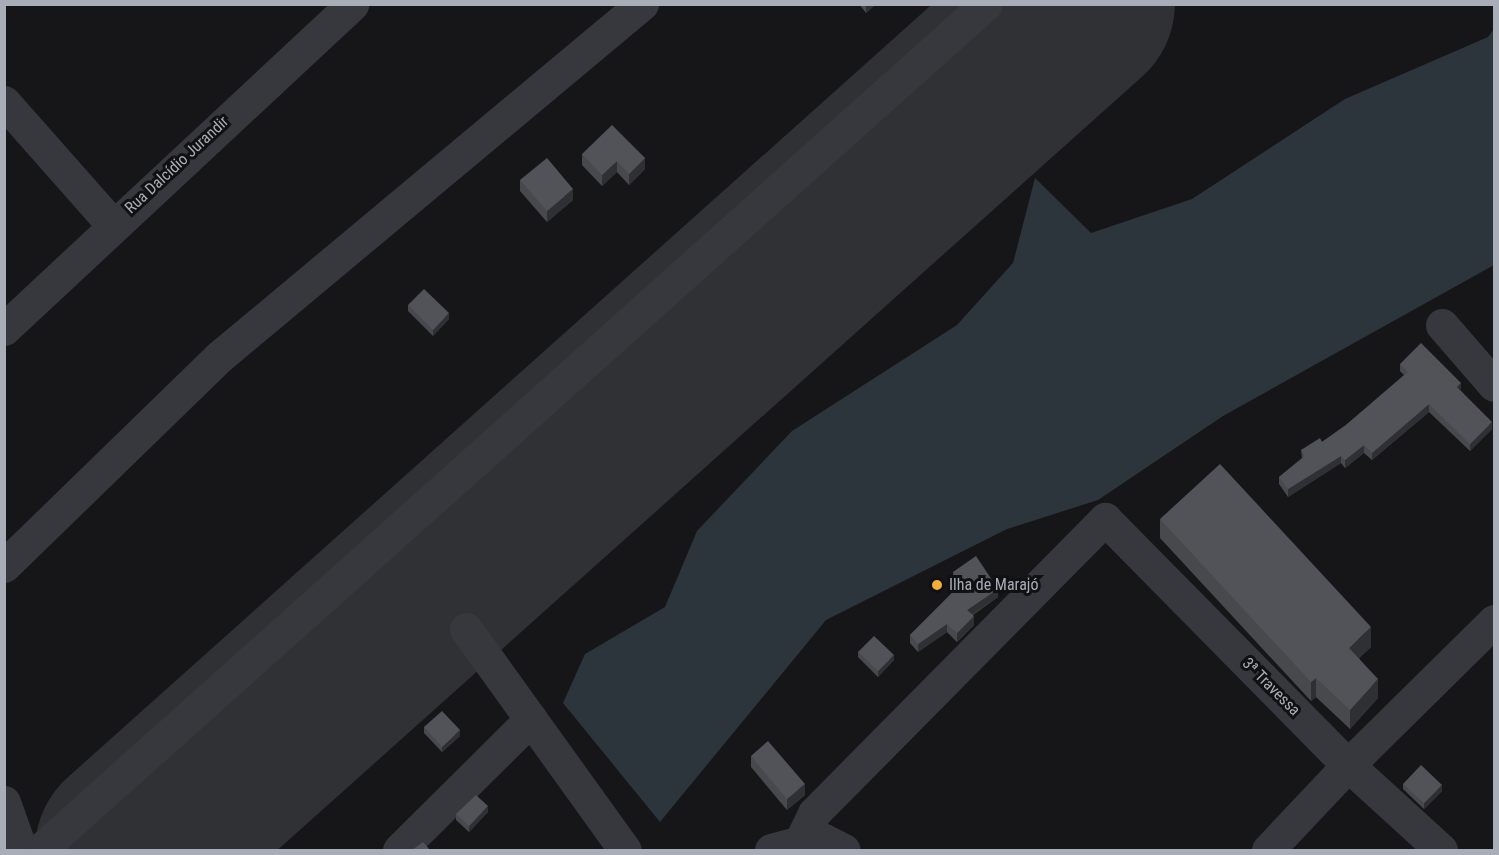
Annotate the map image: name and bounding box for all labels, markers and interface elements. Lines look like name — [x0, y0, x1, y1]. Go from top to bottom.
street label: Rua Dalcídio Jurandir — [121, 112, 233, 218]
place label: Ilha de Marajó — [949, 575, 1038, 595]
marker: Ilha de Marajó — [930, 578, 944, 592]
street label: 3ª Travessa — [1238, 654, 1304, 720]

